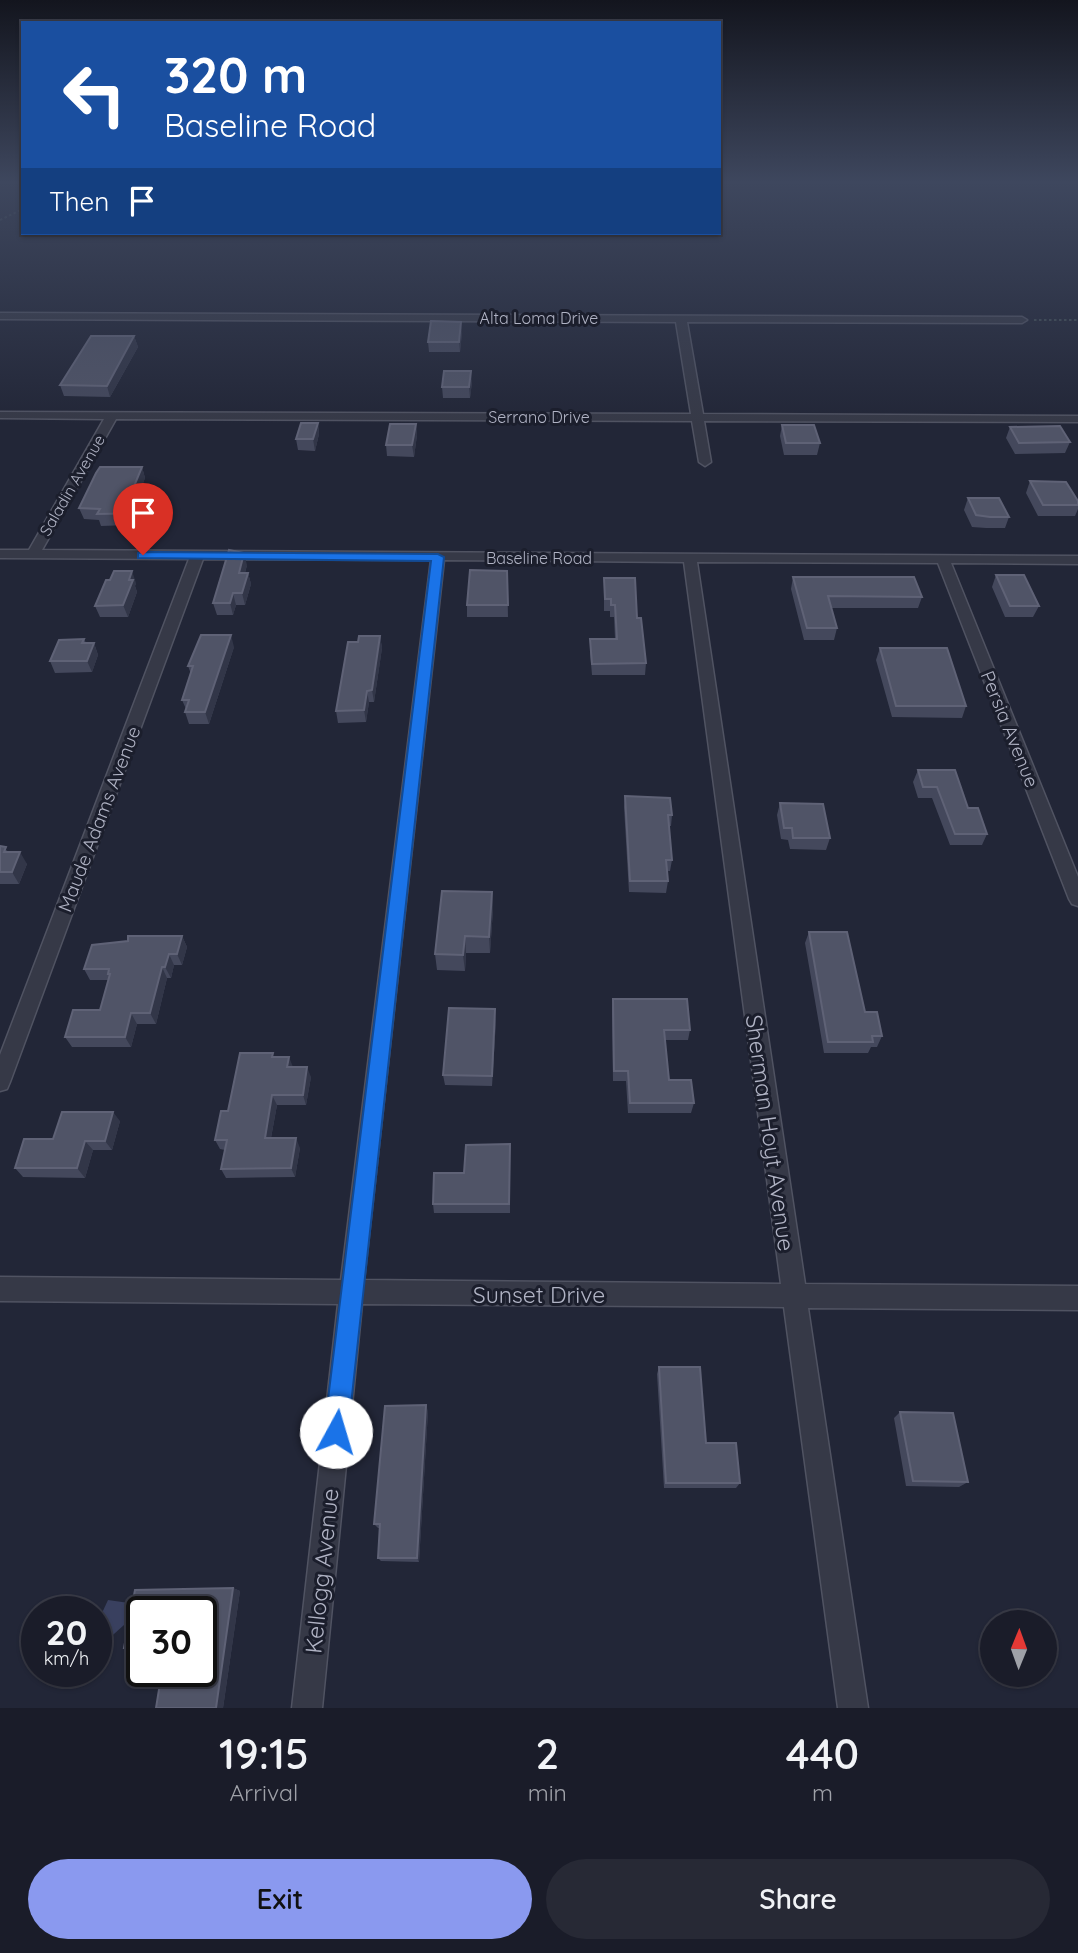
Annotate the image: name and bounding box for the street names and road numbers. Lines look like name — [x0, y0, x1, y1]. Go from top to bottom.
street label: Alta Loma Drive — [480, 308, 598, 328]
street label: Serrano Drive — [488, 407, 590, 427]
street label: Saladin Avenue — [35, 431, 109, 539]
street label: Baseline Road — [486, 548, 592, 568]
street label: Persia Avenue — [976, 667, 1044, 791]
street label: Maude Adams Avenue — [52, 723, 146, 915]
street label: Sherman Hoyt Avenue — [740, 1013, 801, 1253]
street label: Sunset Drive — [473, 1280, 605, 1309]
street label: Kellogg Avenue — [298, 1487, 345, 1655]

